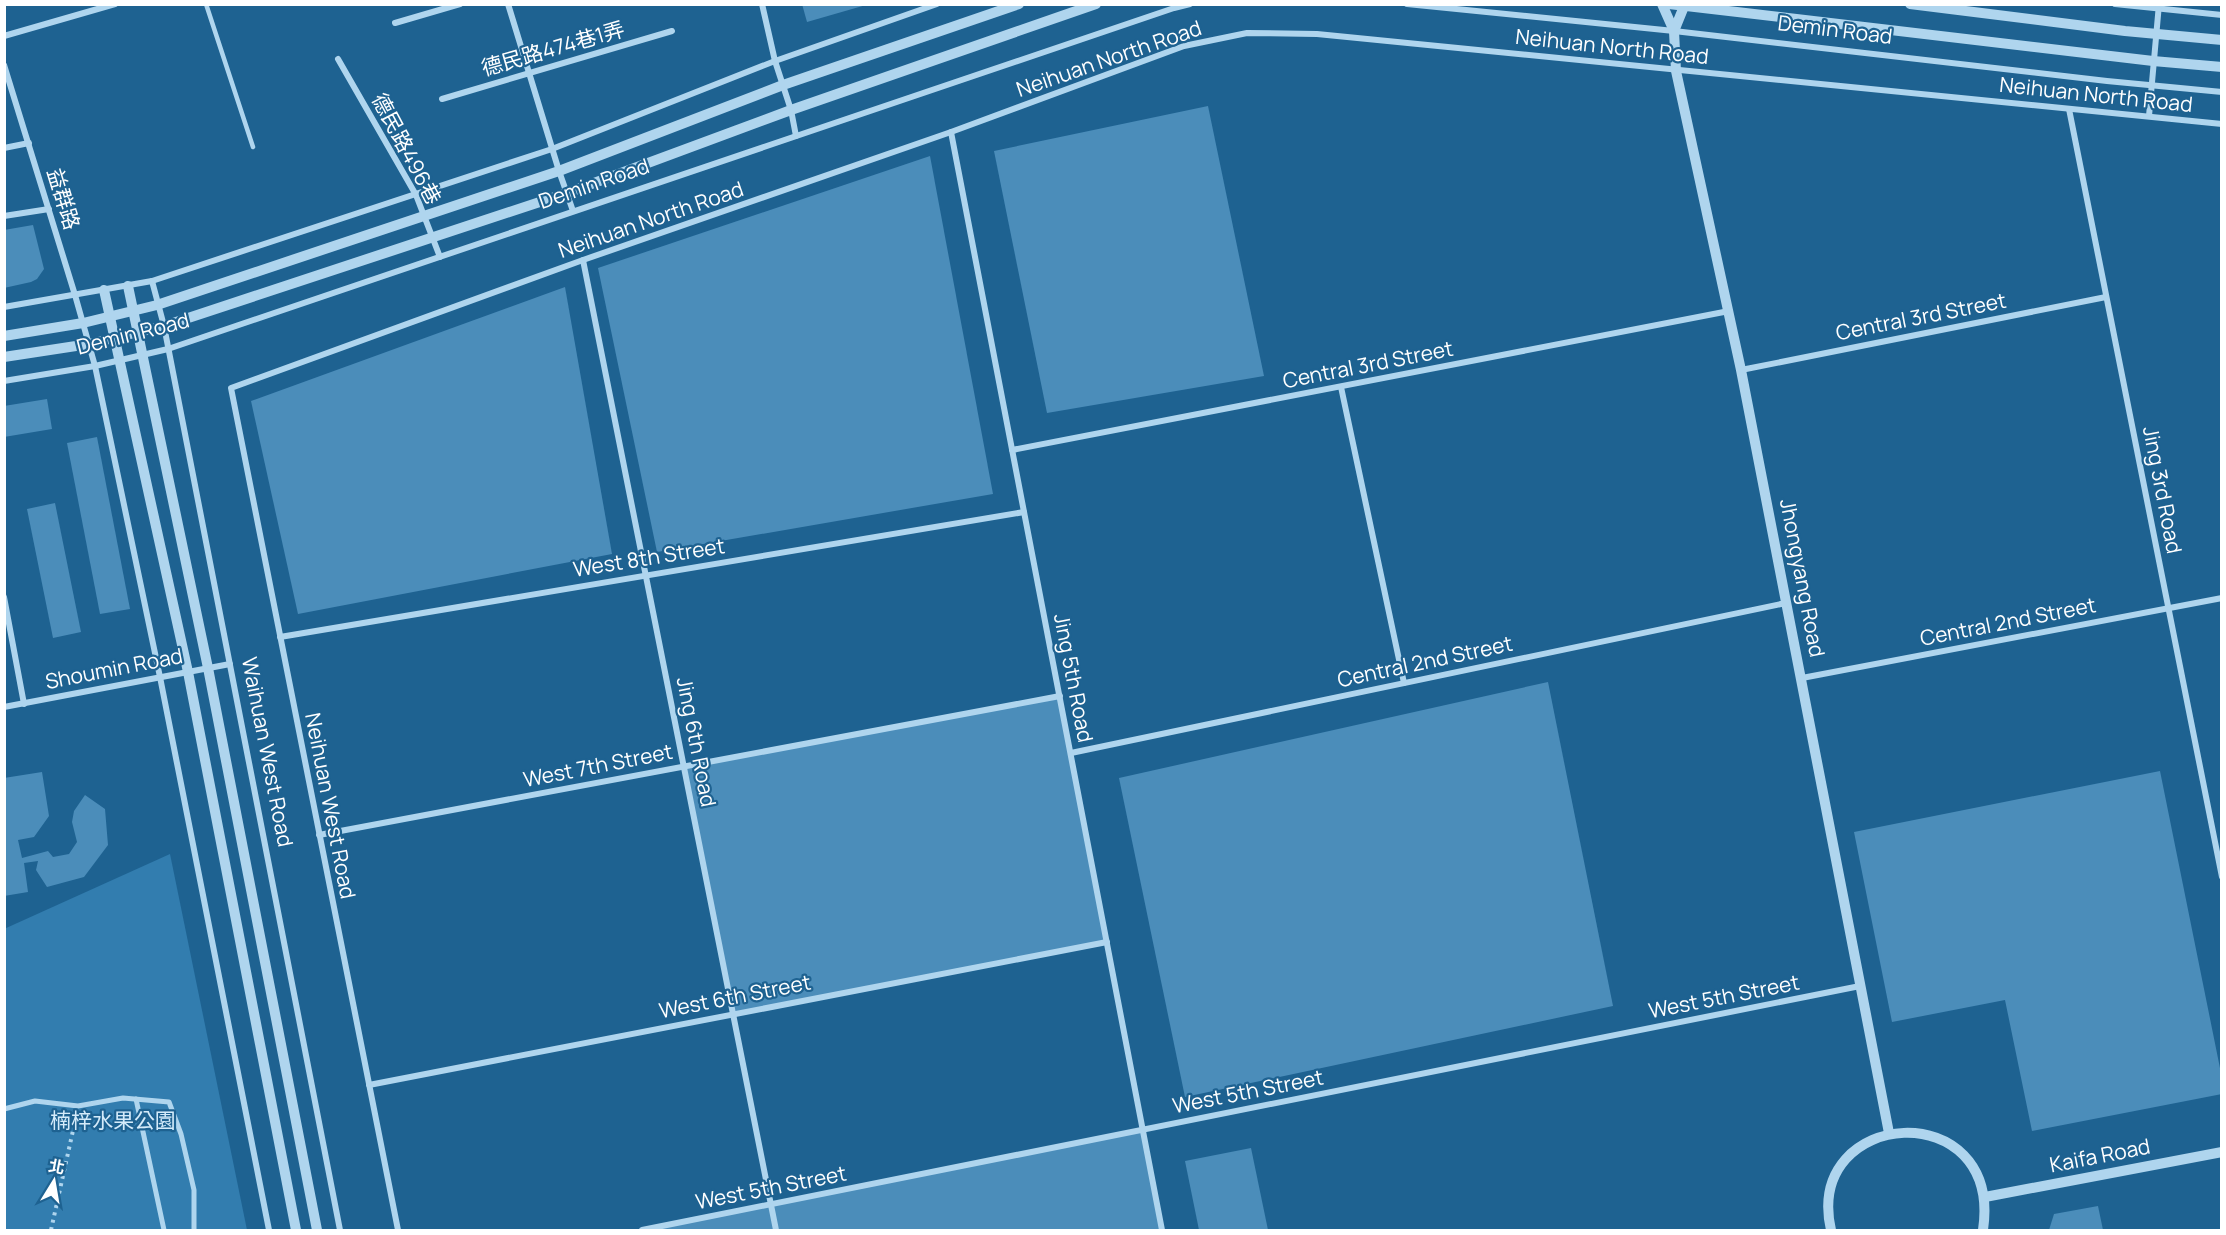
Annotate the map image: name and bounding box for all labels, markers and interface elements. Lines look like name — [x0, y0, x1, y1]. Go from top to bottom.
street label: Demin Road — [1776, 8, 1894, 50]
street label: Neihuan North Road — [1012, 13, 1205, 103]
street label: 德民路474巷1弄 — [478, 14, 628, 82]
street label: Neihuan North Road — [1514, 22, 1710, 70]
street label: Neihuan North Road — [1998, 70, 2194, 118]
street label: 德民路496巷 — [366, 88, 448, 209]
street label: Demin Road — [535, 151, 653, 215]
street label: 益群路 — [41, 164, 87, 233]
street label: Neihuan North Road — [554, 174, 747, 264]
street label: Central 3rd Street — [1833, 286, 2008, 346]
street label: Demin Road — [73, 306, 192, 361]
street label: Central 3rd Street — [1280, 334, 1455, 394]
street label: Jing 3rd Road — [2137, 424, 2189, 556]
street label: Jhongyang Road — [1774, 496, 1832, 659]
street label: West 8th Street — [571, 531, 727, 583]
street label: Central 2nd Street — [1918, 590, 2098, 652]
street label: Jing 5th Road — [1048, 611, 1100, 745]
street label: Central 2nd Street — [1335, 629, 1515, 693]
street label: Shoumin Road — [43, 641, 185, 695]
street label: Waihuan West Road — [236, 655, 300, 849]
street label: Jing 6th Road — [671, 675, 723, 809]
street label: Neihuan West Road — [299, 710, 363, 901]
street label: West 7th Street — [521, 737, 675, 793]
street label: West 6th Street — [657, 968, 813, 1024]
street label: West 5th Street — [1646, 968, 1802, 1024]
street label: West 5th Street — [1170, 1063, 1326, 1119]
park label: 楠梓水果公園 — [50, 1106, 176, 1134]
street label: Kaifa Road — [2047, 1132, 2152, 1178]
north arrow — [24, 1151, 84, 1211]
text: 北 — [47, 1154, 67, 1179]
street label: West 5th Street — [693, 1159, 849, 1215]

